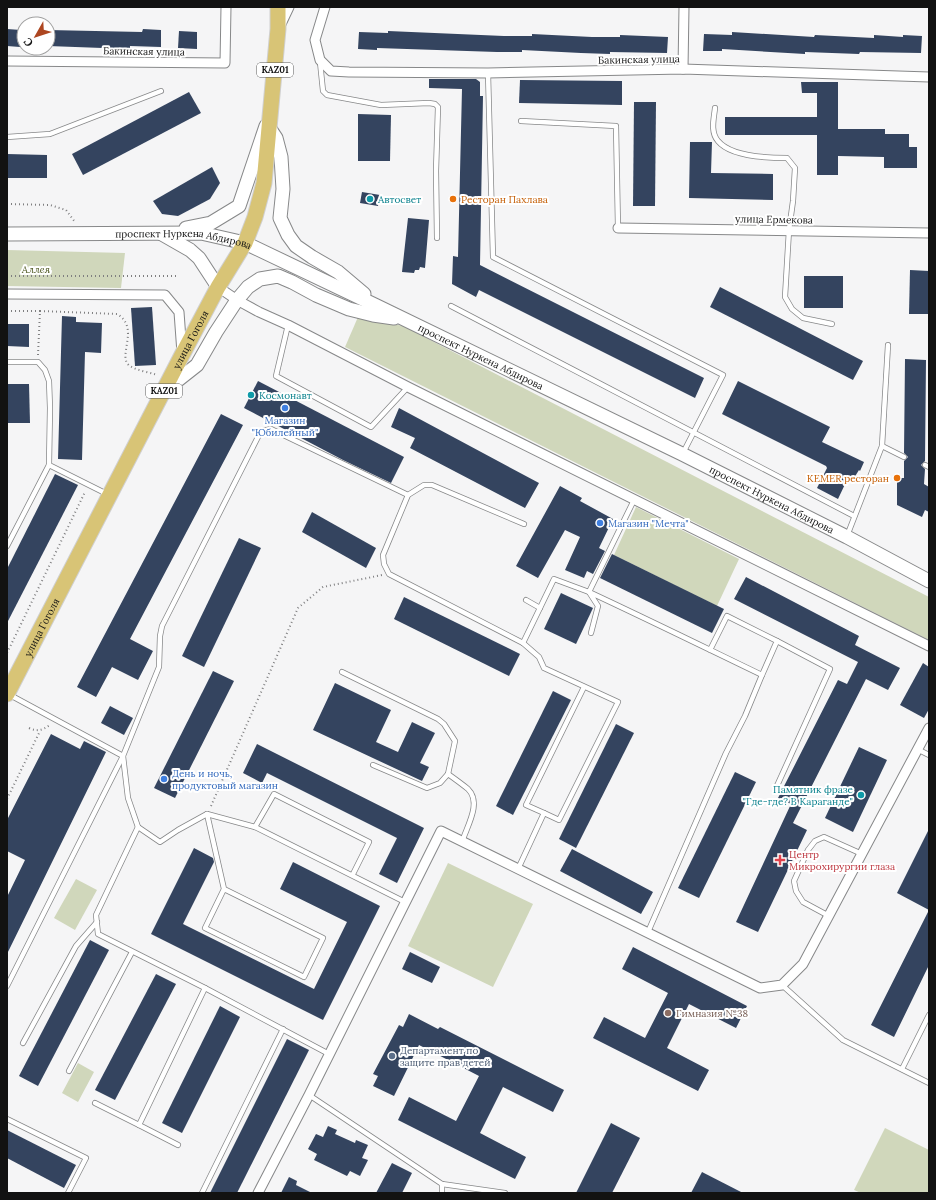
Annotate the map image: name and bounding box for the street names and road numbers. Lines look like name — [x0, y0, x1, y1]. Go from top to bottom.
street label: Бакинская улица — [103, 44, 185, 59]
street label: Бакинская улица — [598, 52, 680, 67]
road number: KАZ01 — [257, 63, 293, 77]
street label: улица Ермекова — [735, 212, 813, 227]
street label: проспект Нуркена Абдирова — [115, 227, 254, 252]
street label: улица Гоголя — [170, 308, 211, 371]
street label: проспект Нуркена Абдирова — [416, 321, 546, 393]
road number: KАZ01 — [146, 384, 182, 398]
street label: проспект Нуркена Абдирова — [707, 463, 836, 536]
street label: улица Гоголя — [21, 596, 62, 659]

